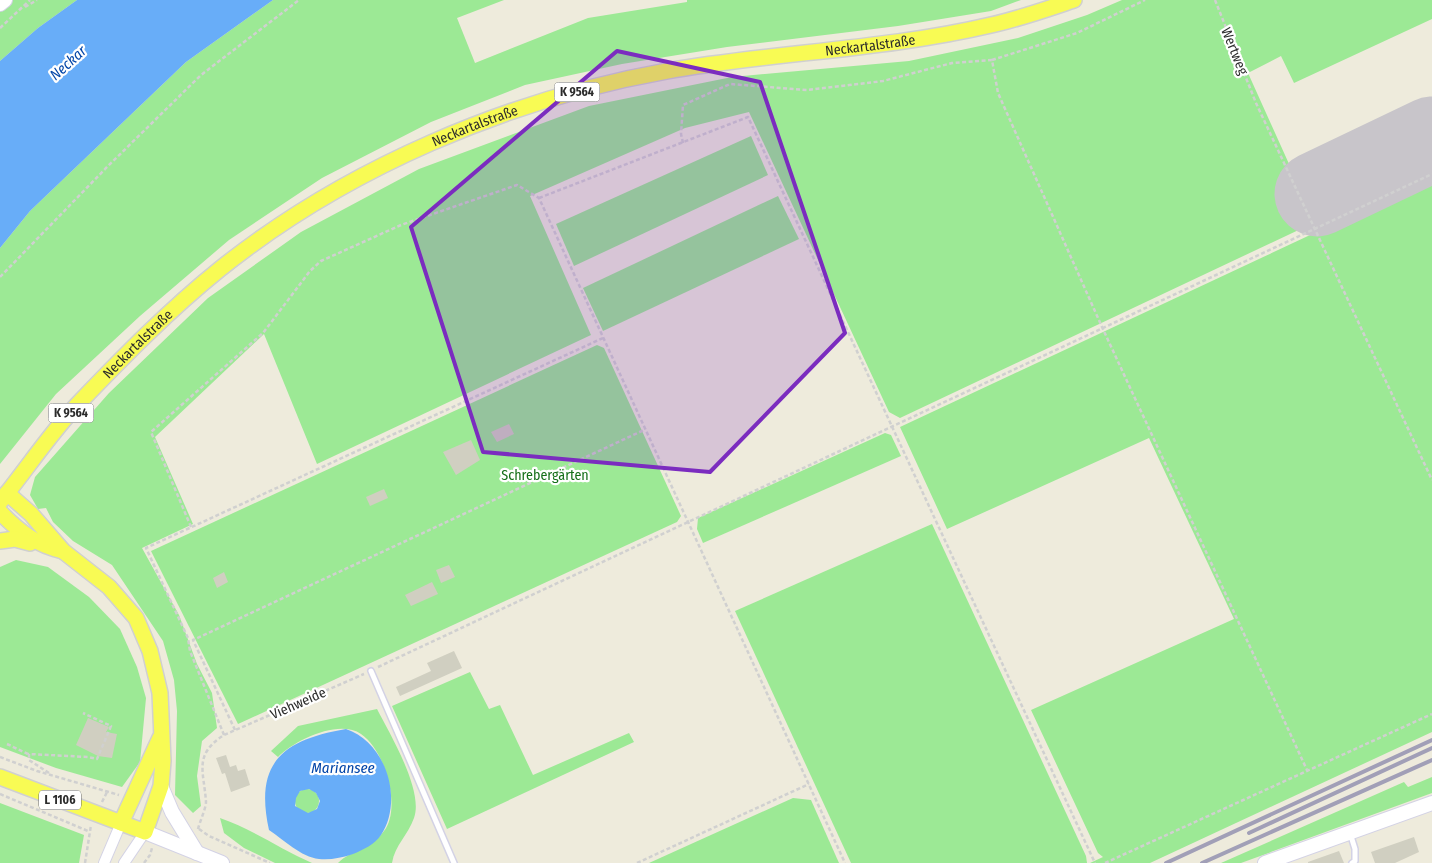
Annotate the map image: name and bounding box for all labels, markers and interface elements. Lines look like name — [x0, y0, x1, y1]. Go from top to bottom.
street label: Wertweg — [1217, 25, 1252, 78]
street label: Neckartalstraße — [824, 31, 917, 60]
water label: Neckar — [46, 41, 91, 84]
road number: K 9564 — [554, 82, 600, 101]
street label: Neckartalstraße — [429, 102, 520, 150]
street label: Neckartalstraße — [100, 306, 176, 382]
road number: K 9564 — [48, 403, 94, 422]
park label: Schrebergärten — [501, 467, 589, 484]
street label: Viehweide — [268, 684, 329, 723]
water label: Mariansee — [311, 759, 375, 777]
road number: L 1106 — [39, 790, 81, 810]

